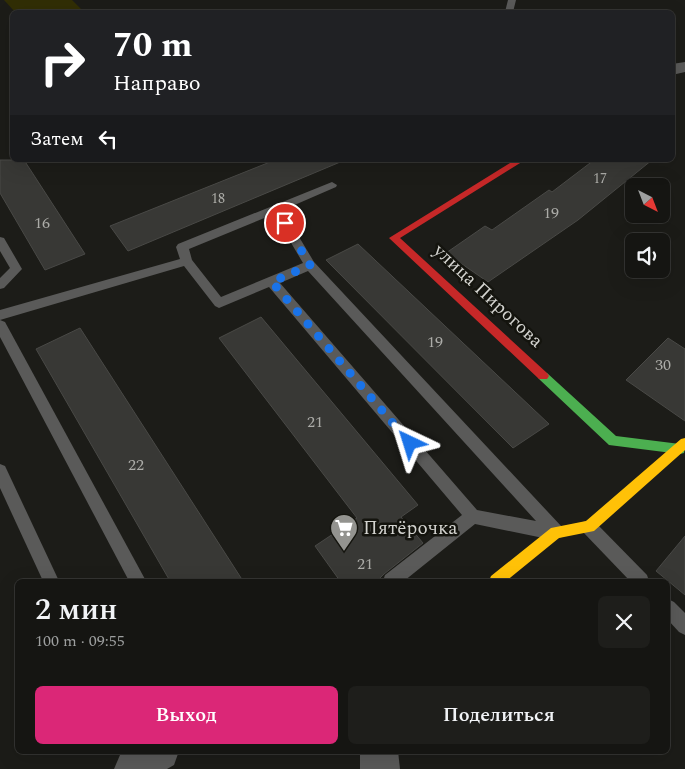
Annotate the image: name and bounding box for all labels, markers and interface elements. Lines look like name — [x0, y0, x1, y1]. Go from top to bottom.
text: 70 m — [113, 19, 193, 72]
icon: right — [30, 30, 95, 95]
text: Направо — [113, 67, 201, 100]
text: Затем — [30, 125, 84, 154]
icon: left — [94, 125, 122, 153]
house number: 17 — [593, 168, 607, 189]
north arrow — [625, 178, 670, 222]
map controls — [625, 178, 670, 278]
house number: 18 — [211, 188, 225, 209]
house number: 19 — [543, 201, 559, 225]
pin — [264, 202, 306, 244]
icon: arrive — [271, 209, 299, 237]
house number: 16 — [34, 211, 50, 235]
button: sound — [625, 233, 670, 278]
street label: улица Пирогова — [426, 236, 550, 355]
house number: 19 — [427, 330, 443, 354]
house number: 30 — [655, 353, 671, 377]
house number: 21 — [307, 410, 323, 434]
position arrow — [383, 416, 435, 468]
house number: 22 — [128, 453, 144, 477]
supermarket icon: Пятёрочка — [329, 513, 359, 552]
place label: Пятёрочка — [363, 514, 458, 543]
house number: 21 — [357, 552, 373, 576]
text: 2 мин — [35, 587, 117, 633]
button: close — [598, 596, 650, 648]
text: 100 m · 09:55 — [35, 629, 125, 653]
button: Выход — [35, 686, 338, 744]
button: Поделиться — [348, 686, 650, 744]

